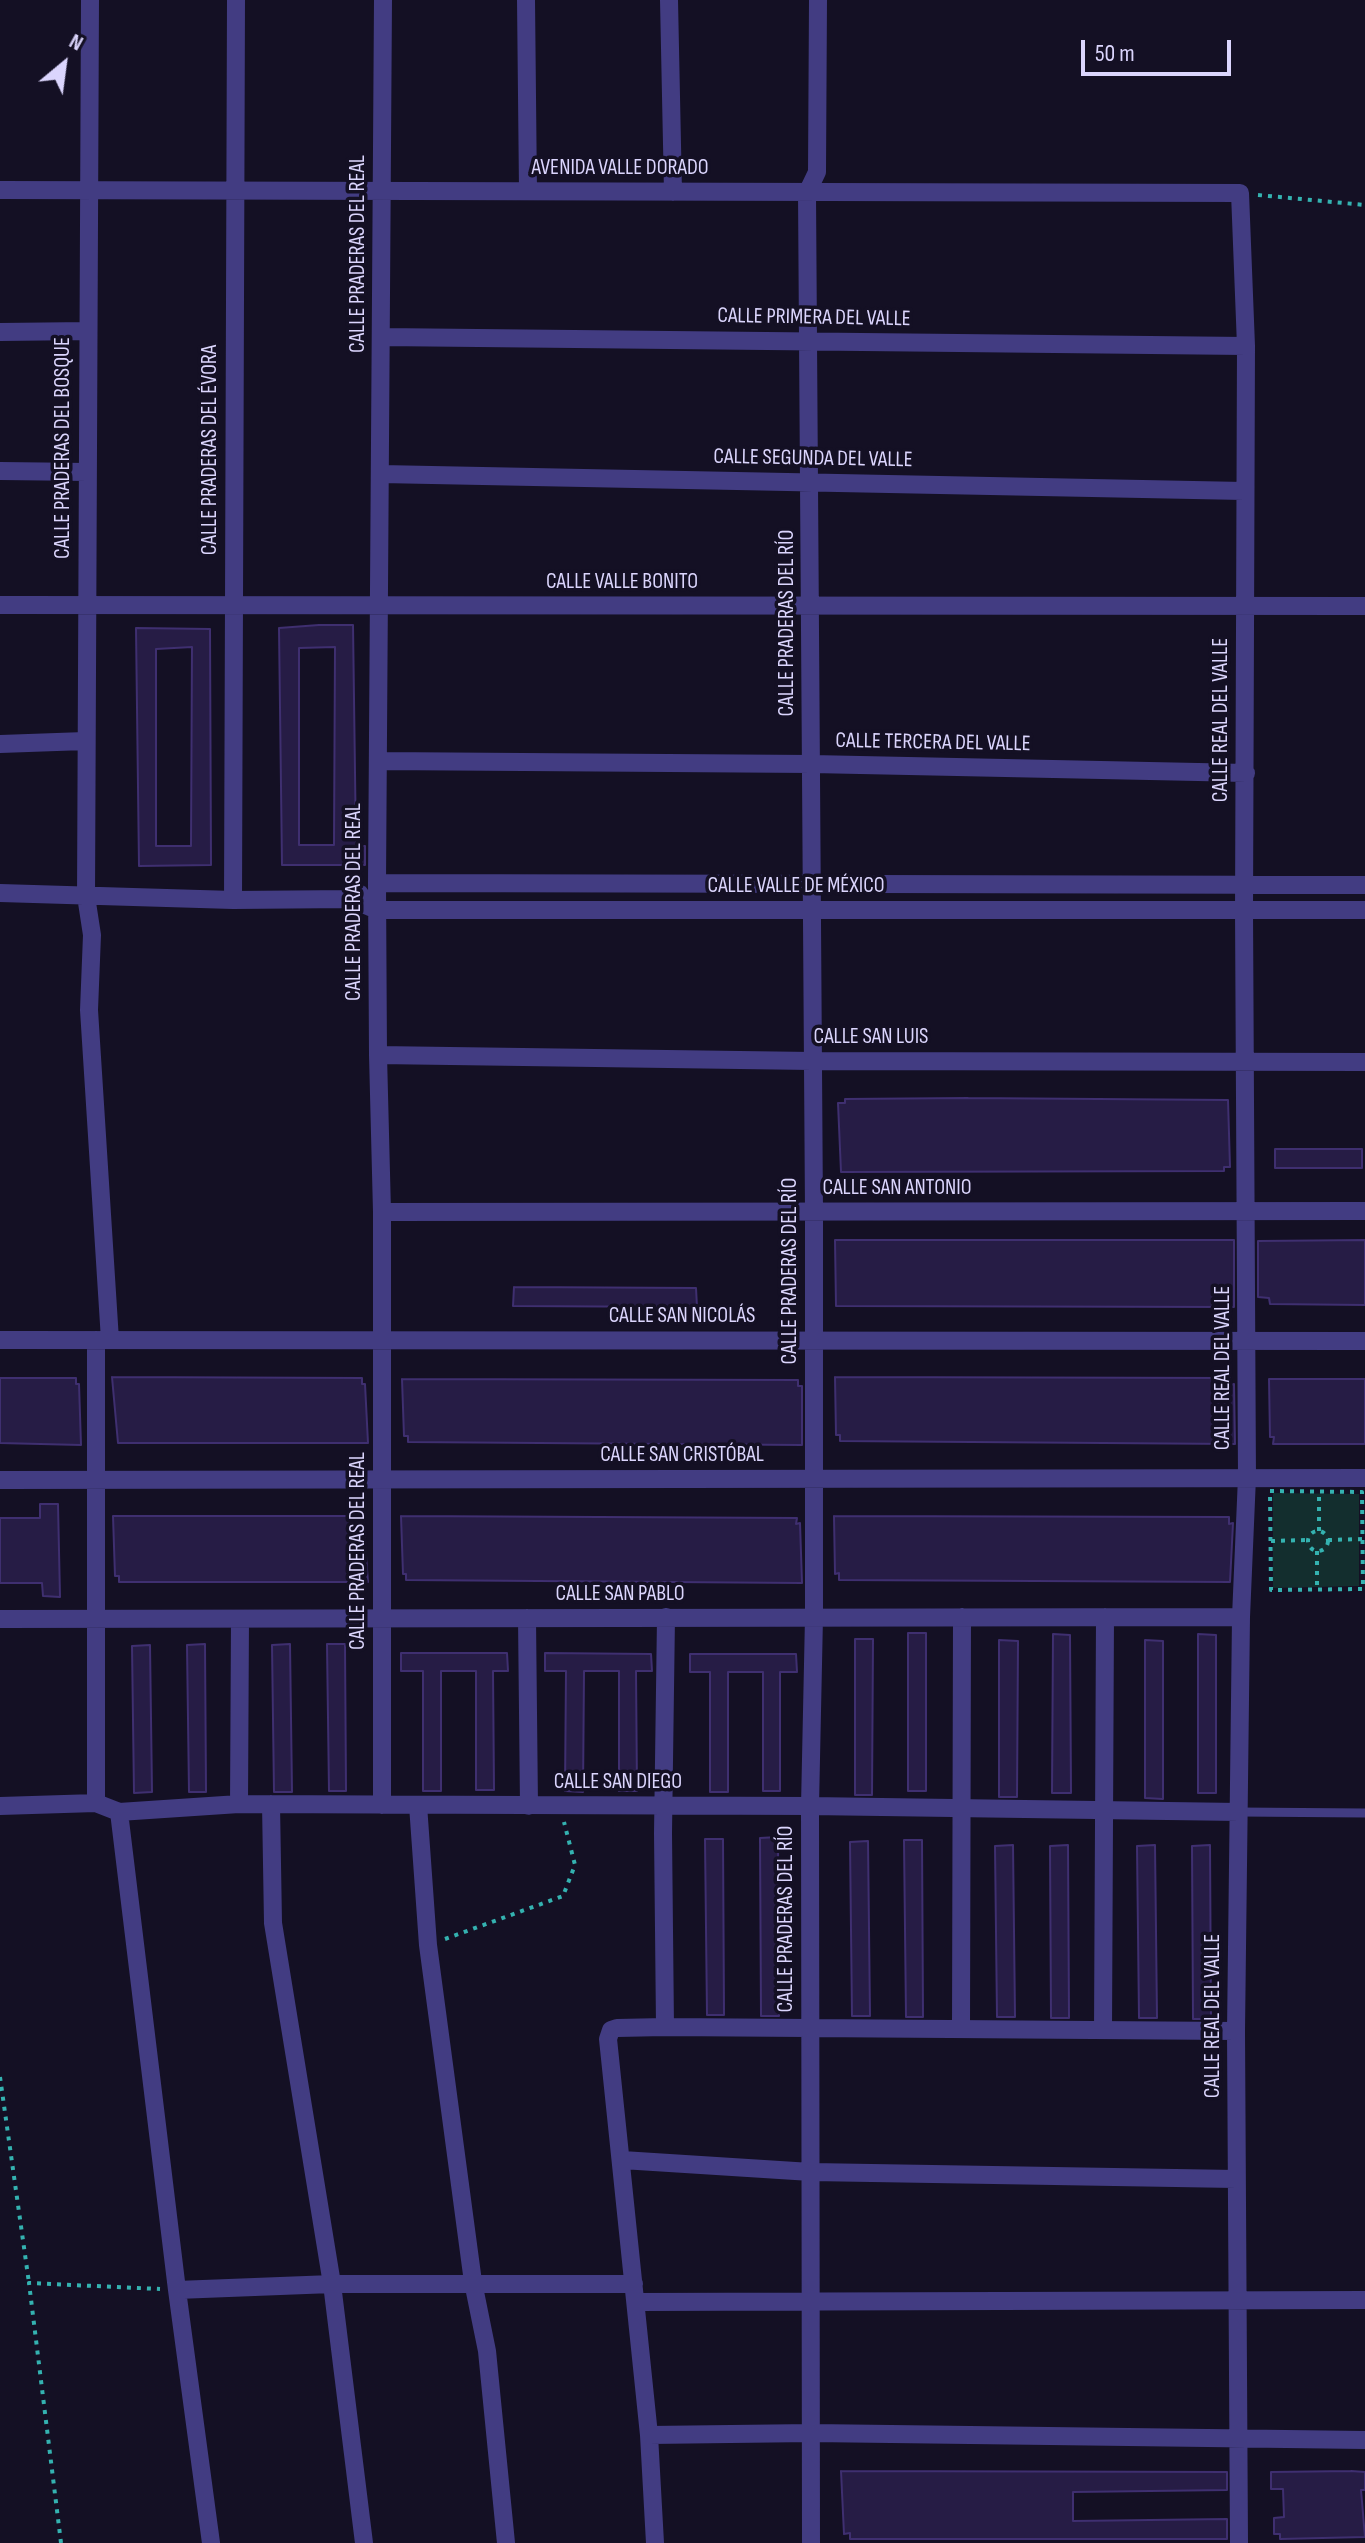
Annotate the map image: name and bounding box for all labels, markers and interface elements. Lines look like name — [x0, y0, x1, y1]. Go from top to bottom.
north arrow — [24, 24, 104, 104]
scale bar — [1085, 24, 1235, 74]
text: N — [64, 28, 88, 57]
text: 50 m — [1095, 39, 1135, 68]
street label: CALLE PRADERAS DEL REAL — [345, 155, 371, 353]
street label: AVENIDA VALLE DORADO — [531, 155, 709, 181]
street label: CALLE PRIMERA DEL VALLE — [717, 303, 911, 333]
street label: CALLE PRADERAS DEL BOSQUE — [50, 337, 76, 559]
street label: CALLE PRADERAS DEL ÉVORA — [197, 345, 223, 555]
street label: CALLE SEGUNDA DEL VALLE — [713, 444, 913, 474]
street label: CALLE PRADERAS DEL RÍO — [774, 530, 800, 716]
street label: CALLE VALLE BONITO — [546, 569, 698, 595]
street label: CALLE REAL DEL VALLE — [1208, 638, 1234, 802]
street label: CALLE TERCERA DEL VALLE — [835, 728, 1031, 758]
street label: CALLE PRADERAS DEL REAL — [341, 803, 367, 1001]
street label: CALLE VALLE DE MÉXICO — [707, 873, 885, 899]
street label: CALLE SAN LUIS — [813, 1024, 929, 1050]
street label: CALLE SAN ANTONIO — [822, 1175, 972, 1201]
street label: CALLE PRADERAS DEL RÍO — [777, 1178, 803, 1364]
street label: CALLE REAL DEL VALLE — [1210, 1286, 1236, 1450]
street label: CALLE SAN NICOLÁS — [609, 1303, 755, 1329]
street label: CALLE SAN CRISTÓBAL — [600, 1442, 764, 1468]
street label: CALLE PRADERAS DEL REAL — [345, 1452, 371, 1650]
street label: CALLE SAN PABLO — [555, 1581, 685, 1607]
street label: CALLE SAN DIEGO — [554, 1769, 682, 1795]
street label: CALLE PRADERAS DEL RÍO — [773, 1826, 799, 2012]
street label: CALLE REAL DEL VALLE — [1200, 1934, 1226, 2098]

